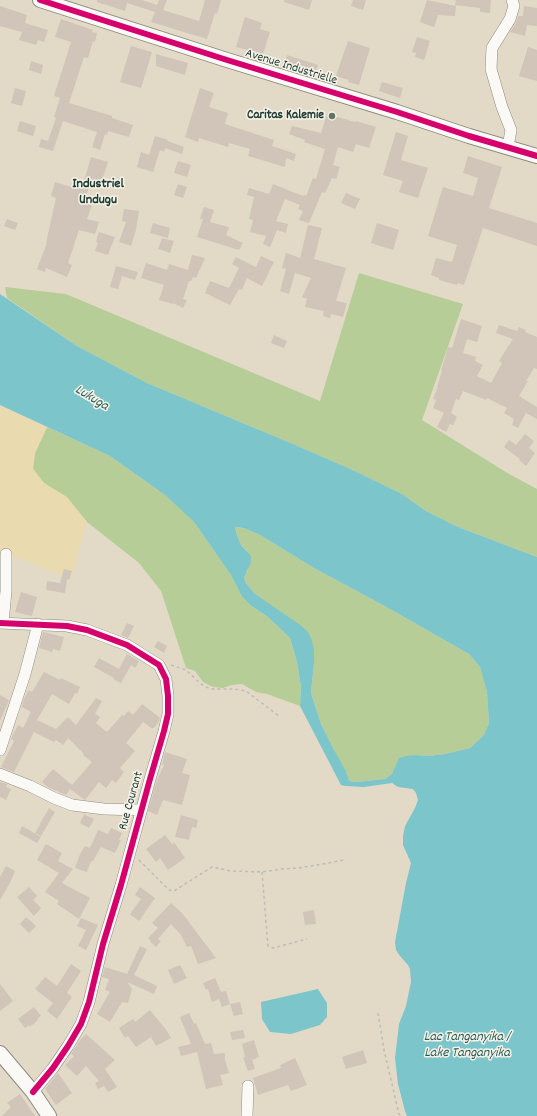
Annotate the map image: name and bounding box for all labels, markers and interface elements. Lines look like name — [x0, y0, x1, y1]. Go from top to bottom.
street label: Avenue Industrielle — [243, 47, 339, 89]
place label: Caritas Kalemie — [247, 108, 324, 124]
marker: Caritas Kalemie — [327, 111, 337, 121]
district label: Industriel Undugu — [72, 177, 124, 210]
water label: Lukuga — [71, 382, 111, 416]
street label: Rue Courant — [116, 770, 148, 832]
water label: Lac Tanganyika / Lake Tanganyika — [424, 1030, 510, 1062]

